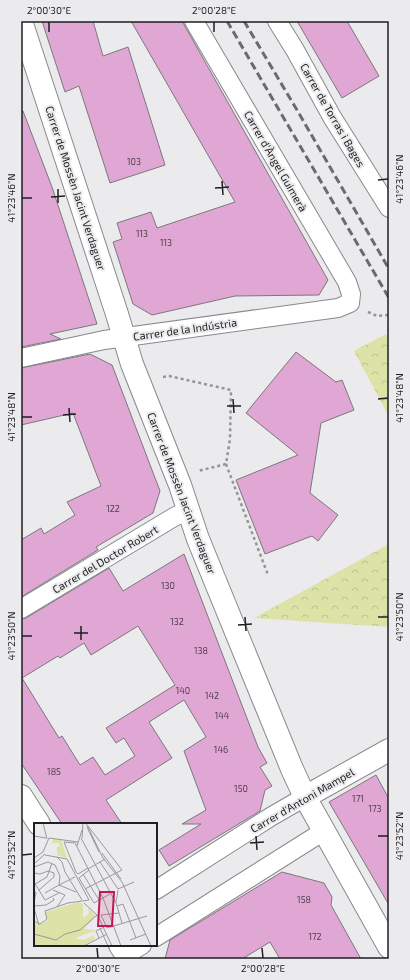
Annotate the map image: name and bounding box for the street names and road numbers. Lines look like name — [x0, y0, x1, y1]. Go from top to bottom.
street label: Carrer de Torras i Bages — [298, 61, 368, 170]
street label: Carrer de Mossèn Jacint Verdaguer — [43, 104, 109, 272]
street label: Carrer d'Àngel Guimerà — [242, 108, 310, 214]
street label: Carrer de la Indústria — [132, 315, 238, 343]
street label: Carrer de Mossèn Jacint Verdaguer — [145, 410, 219, 576]
street label: Carrer del Doctor Robert — [50, 522, 160, 596]
street label: Carrer d'Antoni Mampel — [248, 765, 357, 835]

